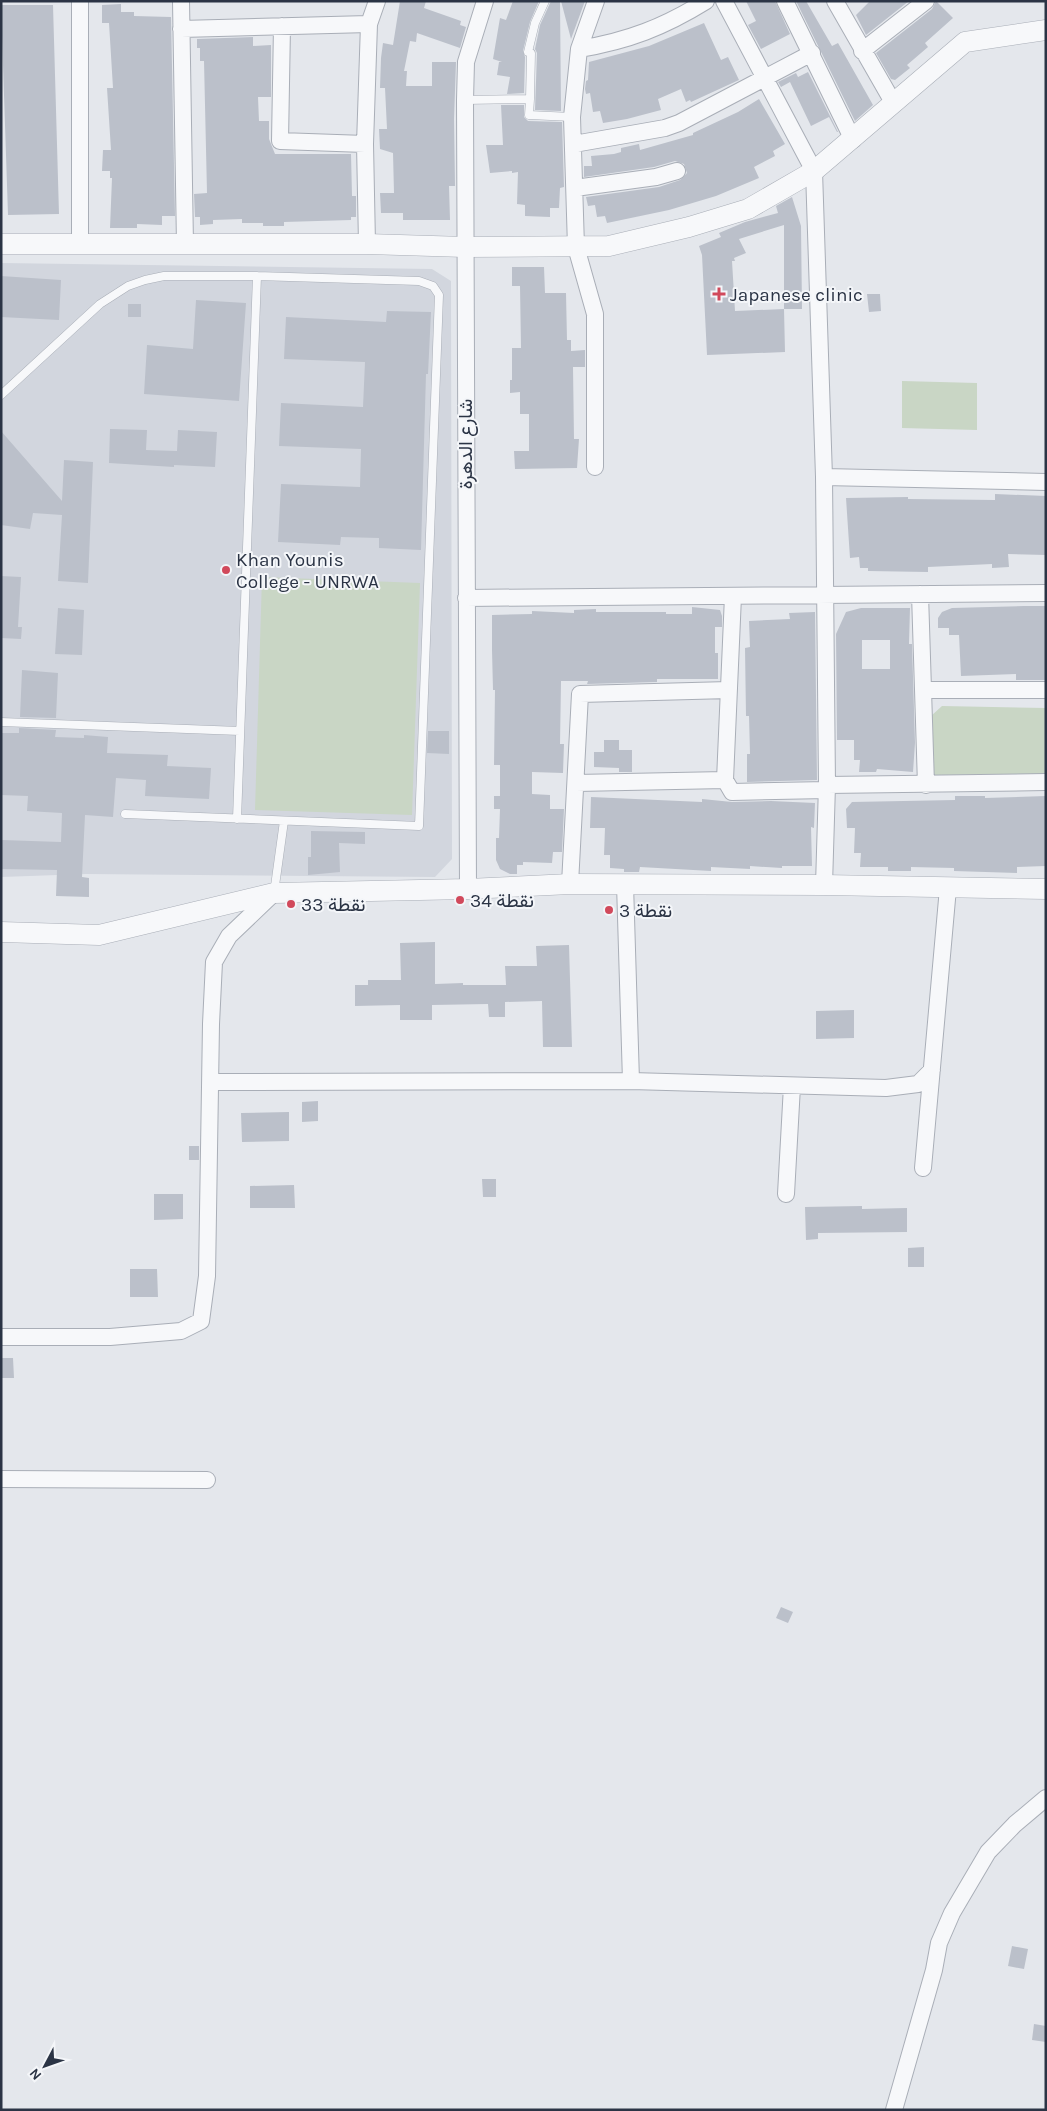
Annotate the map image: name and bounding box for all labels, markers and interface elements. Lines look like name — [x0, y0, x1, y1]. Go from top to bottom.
place label: Japanese clinic — [730, 284, 863, 306]
marker: Japanese clinic — [712, 287, 726, 301]
street label: شارع الدهرة — [455, 399, 478, 489]
place label: Khan Younis College - UNRWA — [236, 549, 379, 593]
marker: Khan Younis College - UNRWA — [220, 564, 232, 576]
place label: نقطة 34 — [470, 890, 534, 912]
place label: نقطة 33 — [301, 894, 366, 916]
marker: نقطة 34 — [454, 894, 466, 906]
marker: نقطة 33 — [285, 898, 297, 910]
place label: نقطة 3 — [619, 900, 672, 922]
marker: نقطة 3 — [603, 904, 615, 916]
north arrow — [20, 2041, 70, 2091]
text: N — [26, 2065, 45, 2084]

